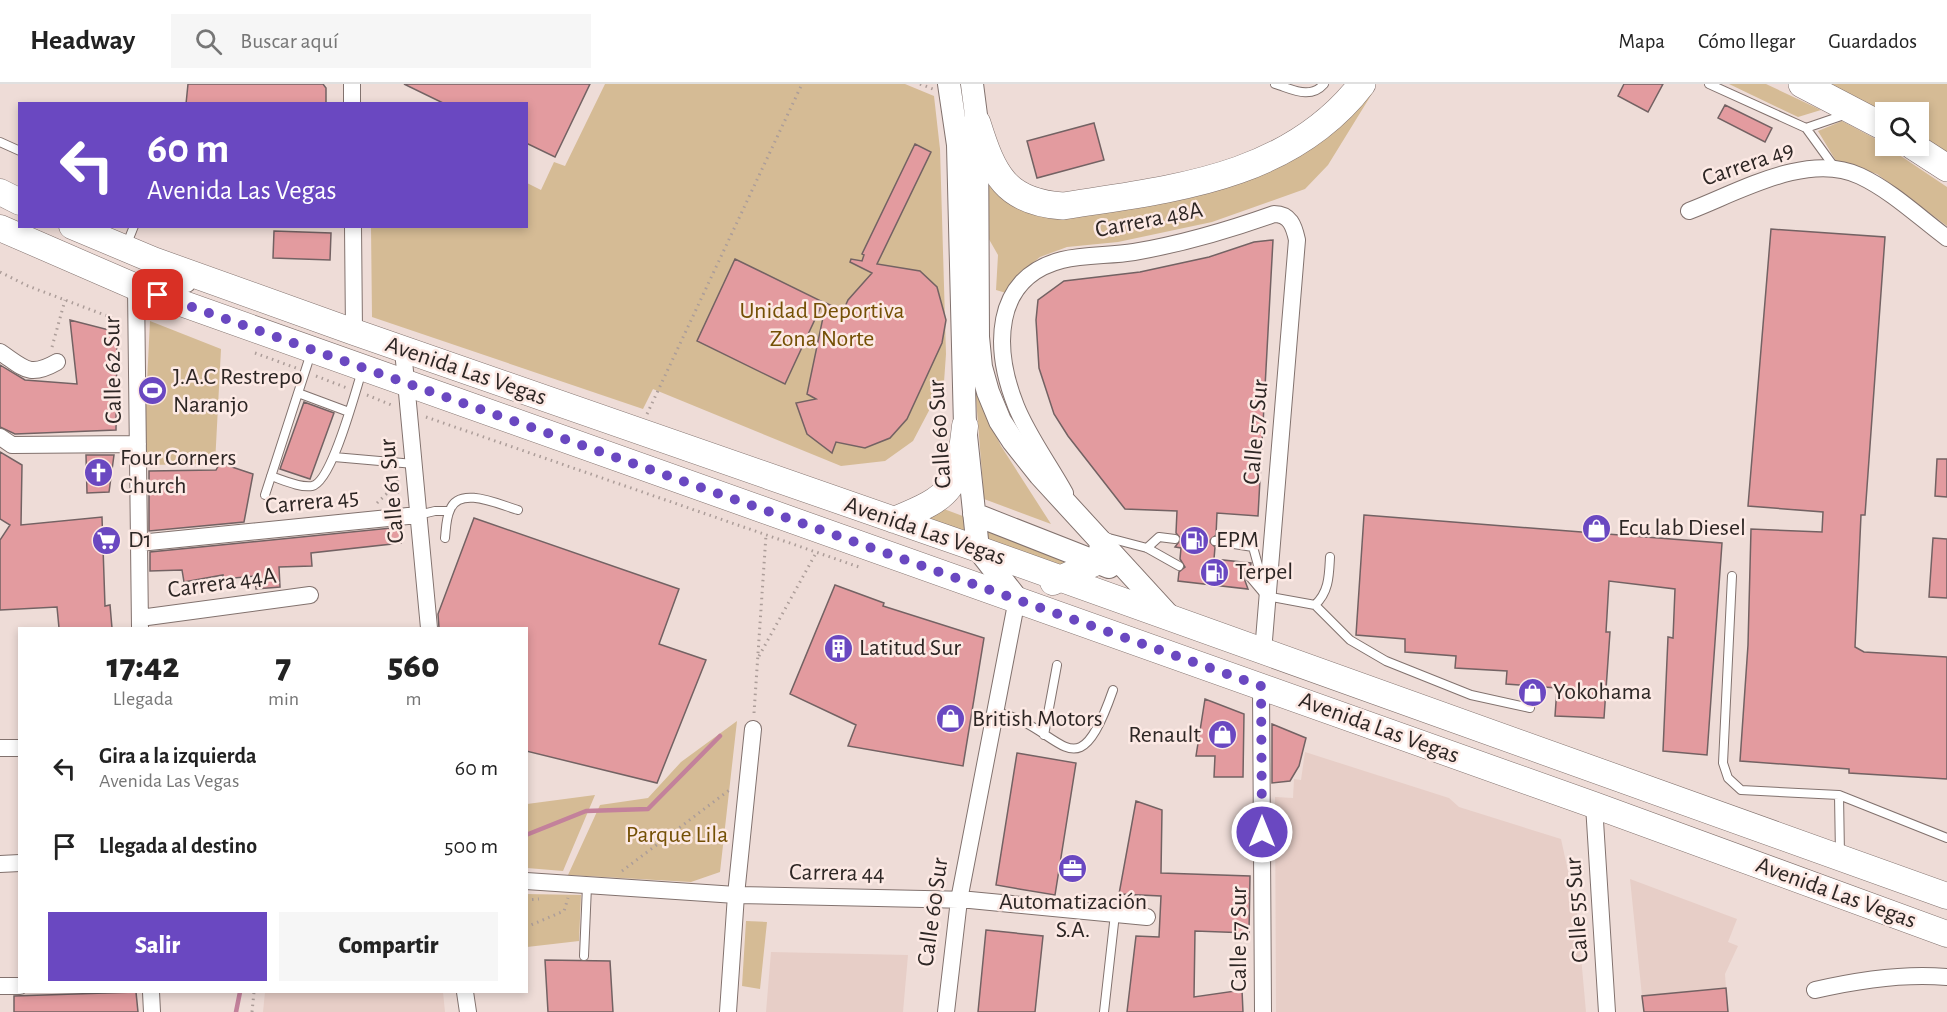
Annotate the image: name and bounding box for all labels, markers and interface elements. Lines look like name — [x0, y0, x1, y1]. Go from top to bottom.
search box — [171, 14, 591, 68]
icon: search — [192, 25, 225, 58]
text: Headway — [30, 27, 135, 55]
text: Buscar aquí — [240, 30, 338, 52]
text: Mapa — [1619, 31, 1665, 52]
text: Cómo llegar — [1698, 31, 1795, 52]
text: Guardados — [1828, 31, 1917, 52]
map controls — [1875, 102, 1929, 156]
button: search — [1875, 102, 1929, 156]
icon: left — [48, 126, 126, 204]
text: 60 m — [147, 128, 229, 170]
street label: Carrera 49 — [1699, 137, 1797, 191]
text: Avenida Las Vegas — [147, 177, 337, 204]
street label: Carrera 48A — [1093, 198, 1205, 242]
pin — [132, 269, 183, 320]
icon: arrive — [141, 278, 174, 311]
park label: Unidad Deportiva Zona Norte — [740, 299, 905, 351]
street label: Calle 62 Sur — [100, 316, 126, 424]
street label: Avenida Las Vegas — [382, 332, 550, 410]
place label: J.A.C Restrepo Naranjo — [173, 365, 303, 417]
sports icon: J.A.C Restrepo Naranjo — [136, 375, 168, 407]
street label: Calle 60 Sur — [924, 378, 956, 489]
street label: Calle 57 Sur — [1239, 378, 1273, 486]
street label: Calle 61 Sur — [375, 437, 409, 544]
place label: Four Corners Church — [120, 446, 236, 498]
church icon: Four Corners Church — [83, 456, 115, 488]
street label: Carrera 45 — [264, 485, 360, 519]
street label: Avenida Las Vegas — [841, 492, 1009, 570]
shop icon: Ecu lab Diesel — [1581, 512, 1613, 544]
place label: Ecu lab Diesel — [1618, 516, 1746, 540]
supermarket icon: D1 — [91, 524, 123, 556]
fuel station icon: EPM — [1179, 524, 1211, 556]
place label: D1 — [128, 528, 152, 552]
place label: EPM — [1216, 528, 1259, 552]
fuel station icon: Terpel — [1198, 556, 1230, 588]
place label: Terpel — [1235, 560, 1293, 584]
street label: Carrera 44A — [166, 563, 278, 602]
building icon: Latitud Sur — [822, 632, 854, 664]
place label: Latitud Sur — [859, 636, 961, 660]
text: 17:42 — [106, 648, 179, 684]
text: 7 — [276, 648, 291, 684]
text: 560 — [388, 648, 440, 684]
shop icon: Yokohama — [1516, 676, 1548, 708]
place label: Yokohama — [1553, 680, 1652, 704]
street label: Avenida Las Vegas — [1296, 688, 1462, 768]
text: Llegada — [113, 689, 173, 709]
text: min — [268, 689, 299, 709]
text: m — [406, 689, 422, 709]
shop icon: British Motors — [935, 703, 967, 735]
place label: British Motors — [972, 707, 1103, 731]
shop icon: Renault — [1206, 719, 1238, 751]
place label: Renault — [1128, 723, 1201, 747]
text: Gira a la izquierda — [99, 745, 257, 767]
icon: left — [48, 752, 81, 785]
text: 60 m — [455, 757, 498, 779]
text: Avenida Las Vegas — [99, 771, 239, 791]
position arrow — [1230, 800, 1294, 864]
park label: Parque Lila — [626, 823, 728, 847]
icon: arrive — [48, 830, 81, 863]
text: Llegada al destino — [99, 835, 257, 857]
text: 500 m — [444, 835, 498, 857]
office icon: Automatización S.A. — [1057, 853, 1089, 885]
street label: Avenida Las Vegas — [1753, 853, 1919, 933]
street label: Calle 60 Sur — [914, 856, 953, 968]
street label: Calle 55 Sur — [1561, 856, 1593, 963]
street label: Carrera 44 — [789, 860, 885, 886]
street label: Calle 57 Sur — [1227, 886, 1251, 992]
place label: Automatización S.A. — [999, 890, 1147, 942]
button: Salir — [48, 912, 267, 981]
button: Compartir — [279, 912, 498, 981]

